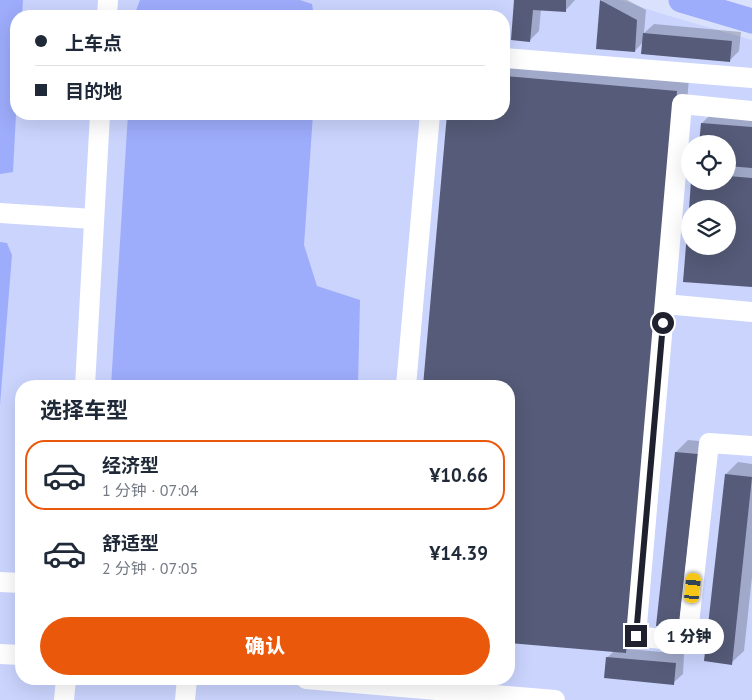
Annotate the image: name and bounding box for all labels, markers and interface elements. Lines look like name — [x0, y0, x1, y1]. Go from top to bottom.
text: 上车点 — [65, 31, 122, 55]
text: 目的地 — [65, 79, 122, 103]
map controls — [681, 135, 736, 255]
button: locate — [681, 135, 736, 190]
button: layers — [681, 200, 736, 255]
route start — [652, 312, 674, 334]
text: 选择车型 — [40, 396, 128, 424]
icon: car — [42, 453, 87, 498]
text: 经济型 — [102, 453, 159, 477]
text: ¥10.66 — [429, 463, 488, 487]
text: 1 分钟 · 07:04 — [102, 480, 198, 500]
icon: car — [42, 531, 87, 576]
text: 舒适型 — [102, 531, 159, 555]
text: ¥14.39 — [429, 541, 488, 565]
text: 2 分钟 · 07:05 — [102, 558, 198, 578]
car — [683, 572, 702, 604]
button: 确认 — [40, 617, 490, 675]
callout: 1 分钟 — [654, 618, 724, 654]
route end — [625, 625, 647, 647]
text: 1 分钟 — [666, 626, 712, 646]

